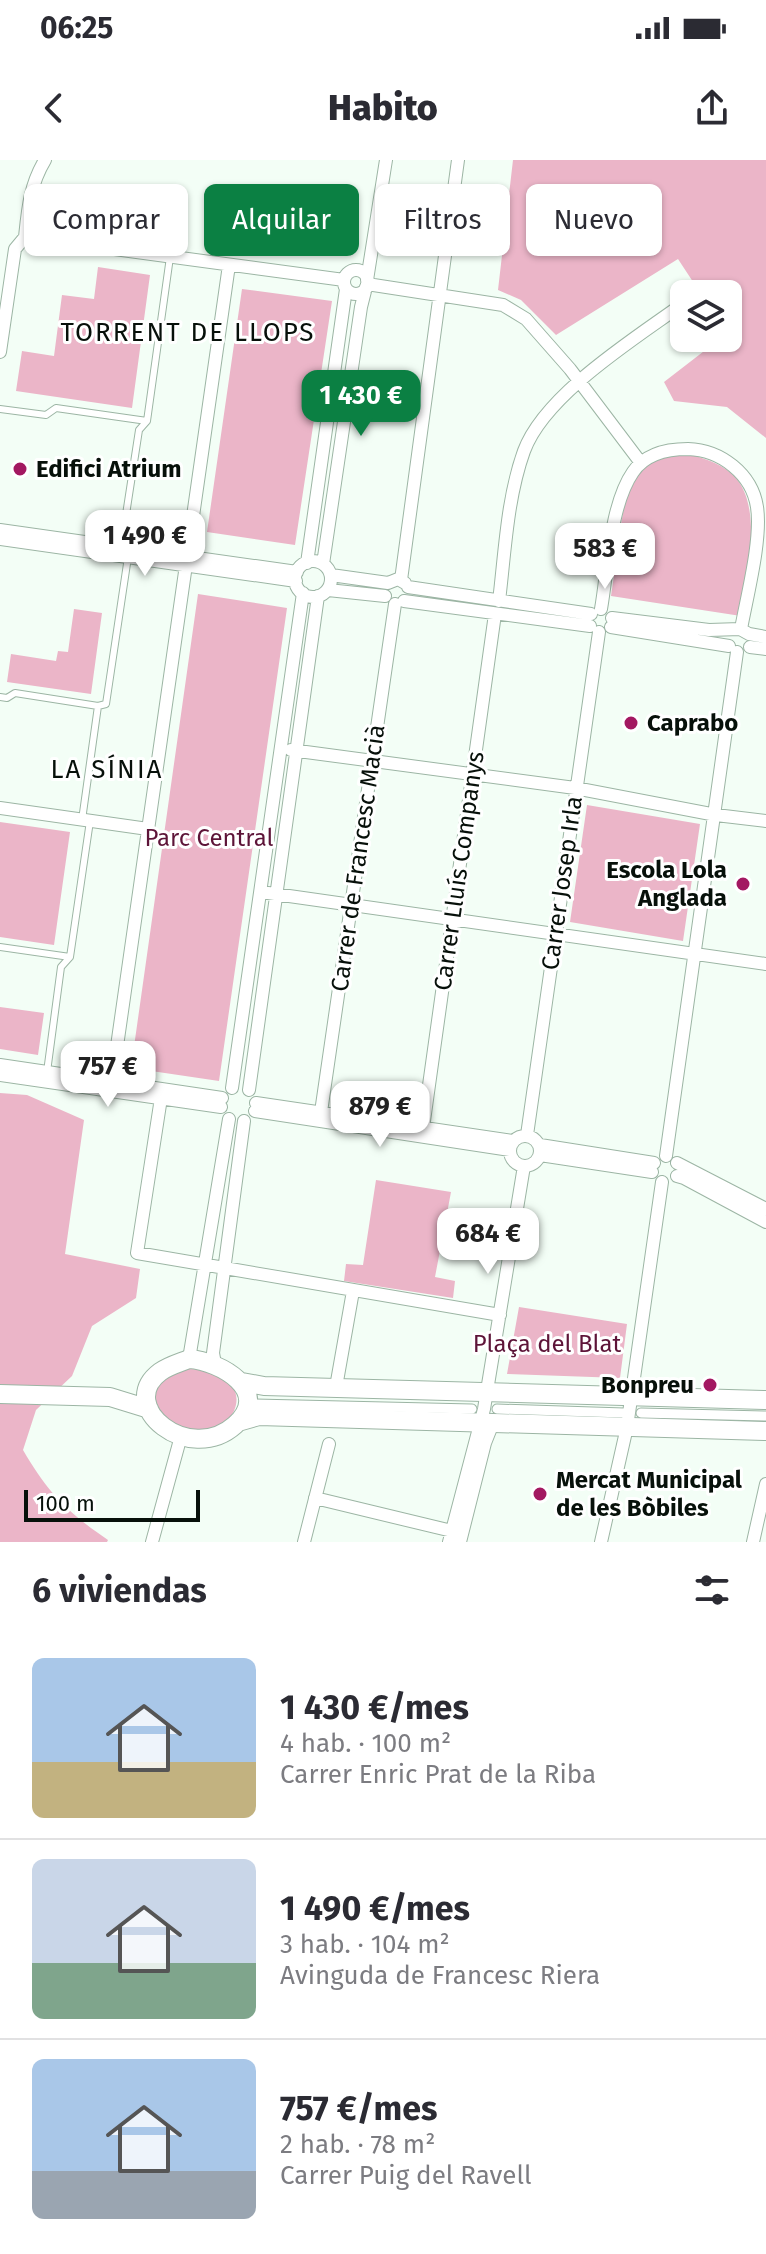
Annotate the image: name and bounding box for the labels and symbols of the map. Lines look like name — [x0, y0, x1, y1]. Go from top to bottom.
district label: TORRENT DE LLOPS — [60, 317, 316, 348]
pin: 1 430 € — [287, 370, 435, 438]
place label: Edifici Atrium — [36, 455, 181, 483]
marker: Edifici Atrium — [11, 460, 29, 478]
pin: 1 490 € — [71, 510, 219, 578]
pin: 583 € — [549, 523, 661, 591]
place label: Caprabo — [647, 709, 738, 737]
marker: Caprabo — [622, 714, 640, 732]
street label: Carrer de Francesc Macià — [325, 723, 391, 993]
street label: Carrer Lluís Companys — [428, 750, 490, 992]
district label: LA SÍNIA — [51, 754, 163, 785]
street label: Carrer Josep Irla — [536, 794, 588, 972]
park label: Parc Central — [144, 824, 274, 852]
place label: Escola Lola Anglada — [606, 856, 727, 912]
marker: Escola Lola Anglada — [734, 875, 752, 893]
pin: 757 € — [52, 1041, 164, 1109]
pin: 879 € — [324, 1081, 436, 1149]
pin: 684 € — [432, 1208, 544, 1276]
park label: Plaça del Blat — [473, 1330, 622, 1358]
place label: Bonpreu — [601, 1371, 694, 1399]
marker: Bonpreu — [701, 1376, 719, 1394]
place label: Mercat Municipal de les Bòbiles — [556, 1466, 743, 1522]
marker: Mercat Municipal de les Bòbiles — [531, 1485, 549, 1503]
scale bar — [24, 1486, 200, 1522]

